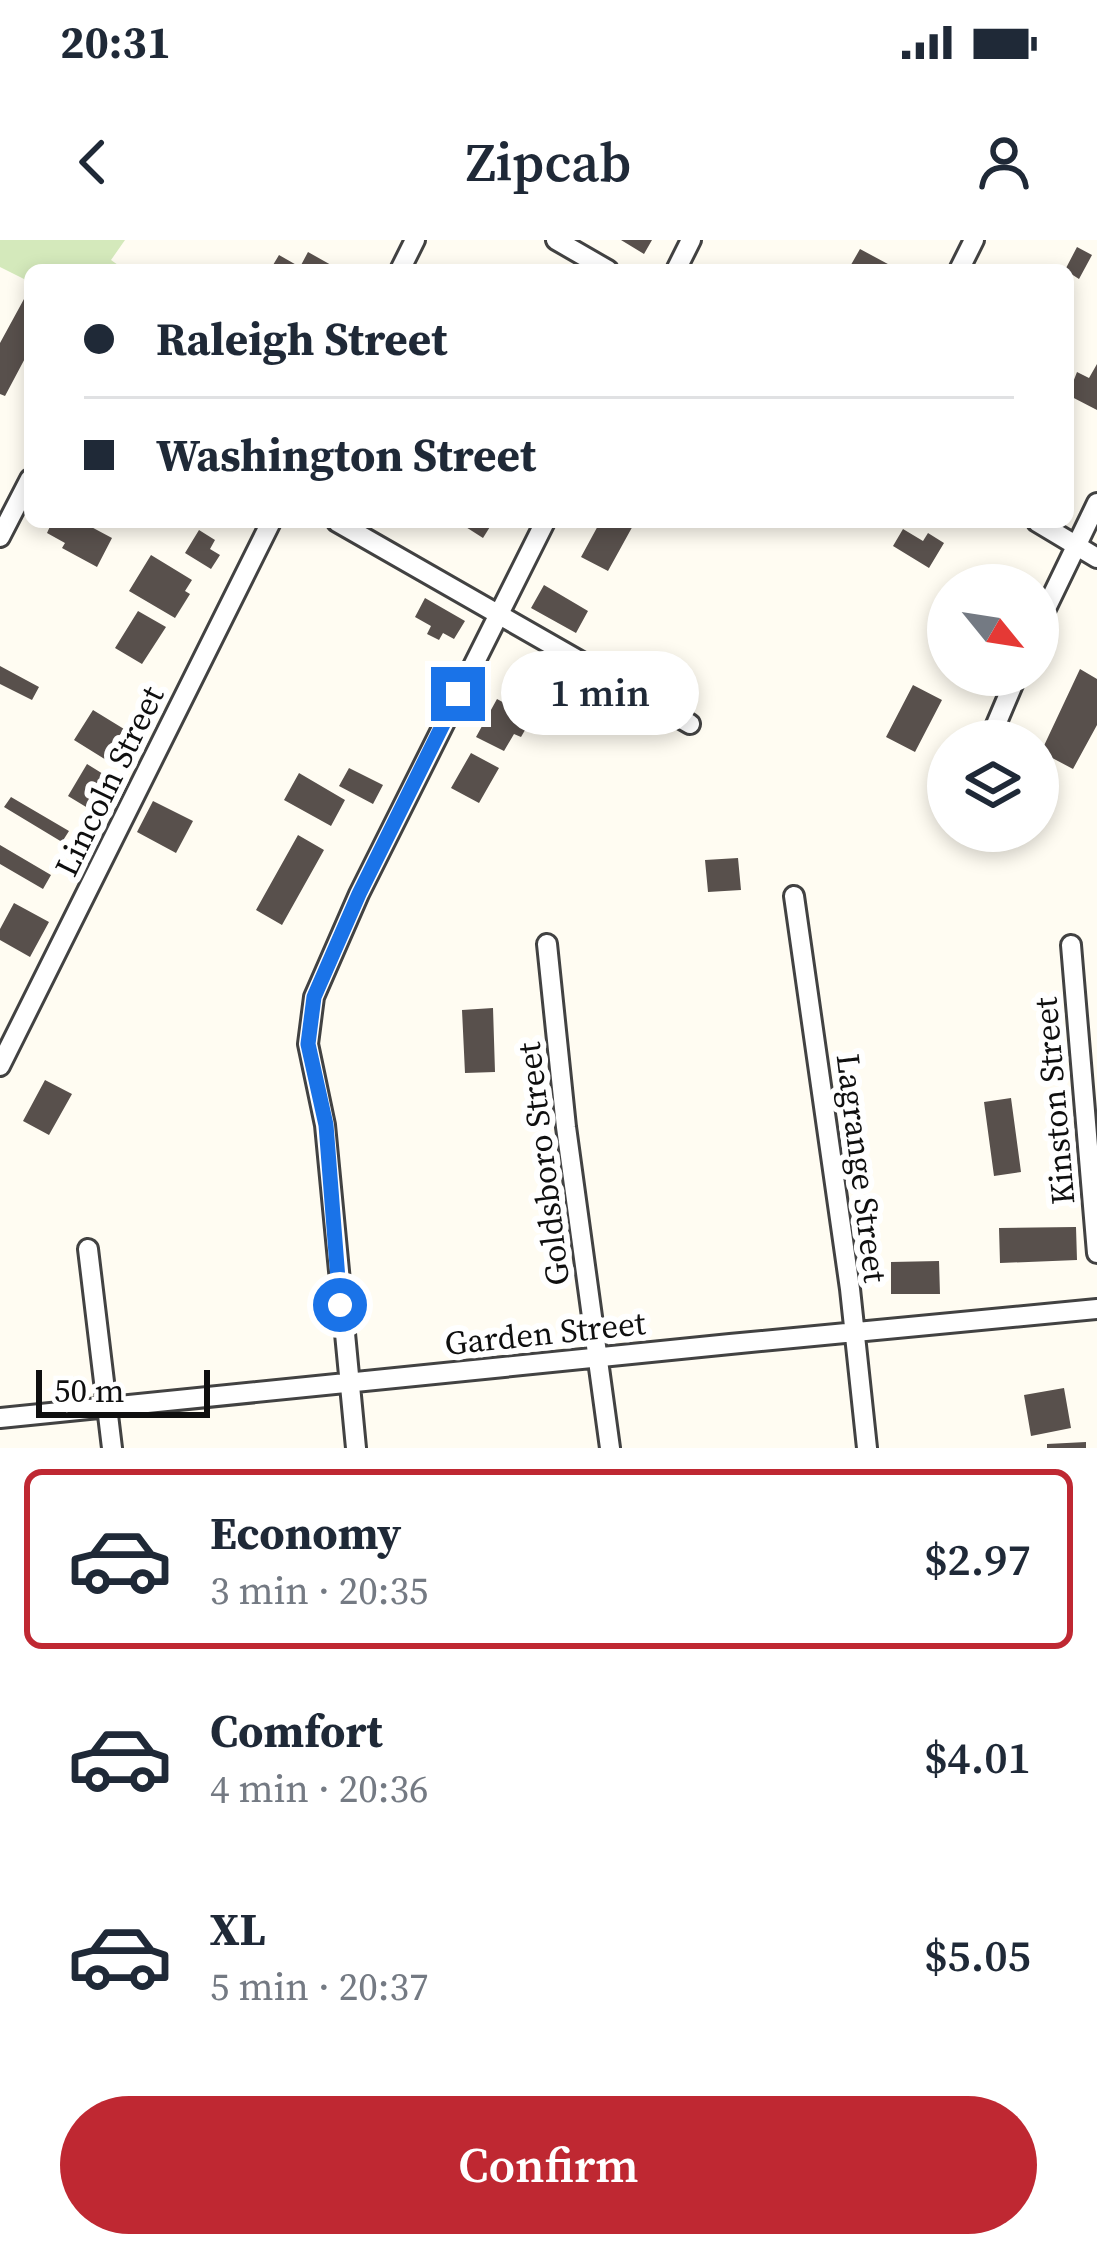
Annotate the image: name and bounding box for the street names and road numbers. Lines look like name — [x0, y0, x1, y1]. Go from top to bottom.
street label: Lincoln Street — [44, 678, 175, 884]
street label: Kinston Street — [1022, 995, 1085, 1207]
street label: Goldsboro Street — [506, 1040, 580, 1288]
street label: Lagrange Street — [826, 1051, 898, 1285]
street label: Garden Street — [443, 1300, 648, 1366]

